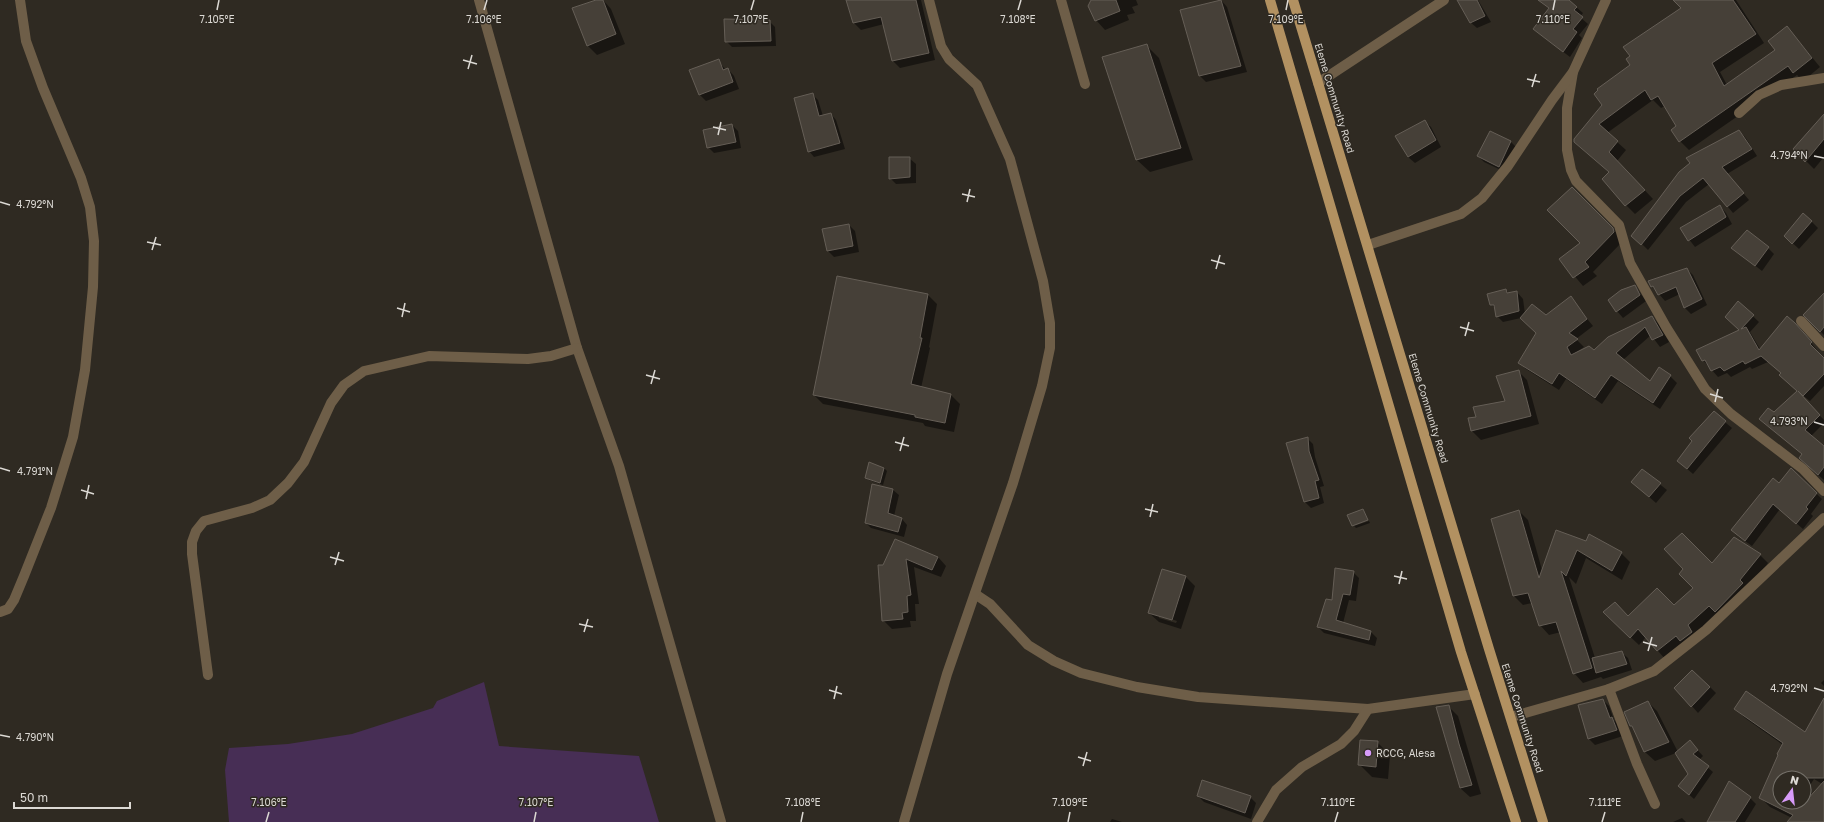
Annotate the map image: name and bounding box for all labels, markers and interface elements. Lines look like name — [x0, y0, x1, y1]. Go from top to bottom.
text: 7.105°E — [199, 13, 235, 25]
text: 7.106°E — [466, 13, 502, 25]
text: 7.107°E — [734, 13, 768, 25]
text: 7.108°E — [1000, 13, 1036, 25]
text: 7.109°E — [1268, 13, 1304, 25]
text: 7.110°E — [1536, 13, 1570, 25]
street label: Eleme Community Road — [1313, 42, 1357, 154]
text: 4.794°N — [1770, 149, 1808, 161]
text: 4.792°N — [16, 198, 54, 210]
street label: Eleme Community Road — [1407, 352, 1451, 464]
text: 4.793°N — [1770, 415, 1808, 427]
text: 4.791°N — [17, 465, 53, 477]
street label: Eleme Community Road — [1500, 662, 1546, 774]
text: 4.792°N — [1770, 682, 1808, 694]
text: 4.790°N — [16, 731, 54, 743]
place label: RCCG, Alesa — [1376, 747, 1435, 759]
marker: RCCG, Alesa — [1363, 748, 1373, 758]
north arrow — [1772, 770, 1812, 810]
text: N — [1789, 772, 1800, 787]
scale bar — [14, 784, 130, 810]
text: 50 m — [20, 790, 48, 805]
text: 7.106°E — [251, 796, 287, 808]
text: 7.107°E — [519, 796, 553, 808]
text: 7.108°E — [785, 796, 821, 808]
text: 7.109°E — [1052, 796, 1088, 808]
text: 7.110°E — [1321, 796, 1355, 808]
text: 7.111°E — [1589, 796, 1621, 808]

